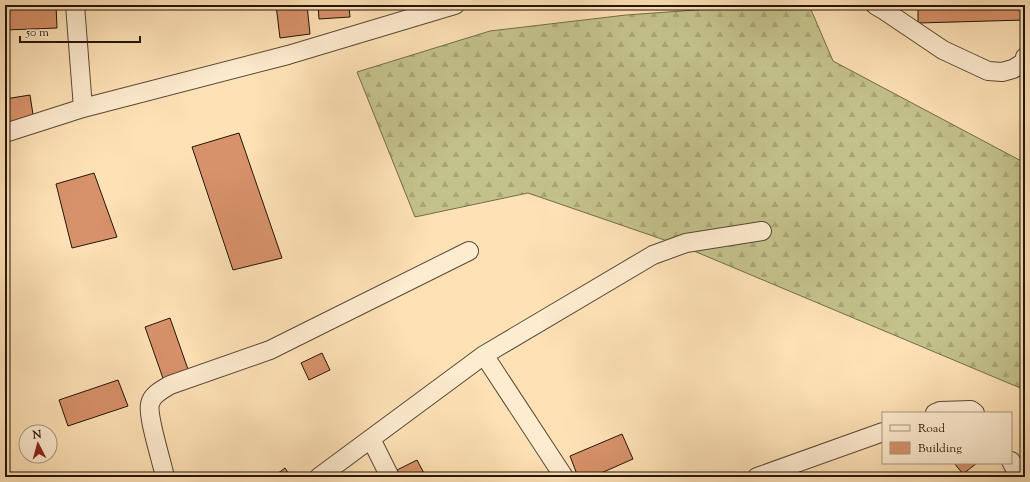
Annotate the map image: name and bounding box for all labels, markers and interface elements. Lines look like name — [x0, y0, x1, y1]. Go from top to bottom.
scale bar — [20, 18, 140, 44]
text: 50 m — [25, 24, 49, 42]
legend — [882, 412, 1012, 464]
text: Road — [918, 420, 945, 438]
north arrow — [18, 424, 58, 464]
text: N — [31, 427, 42, 444]
text: Building — [918, 440, 962, 458]

